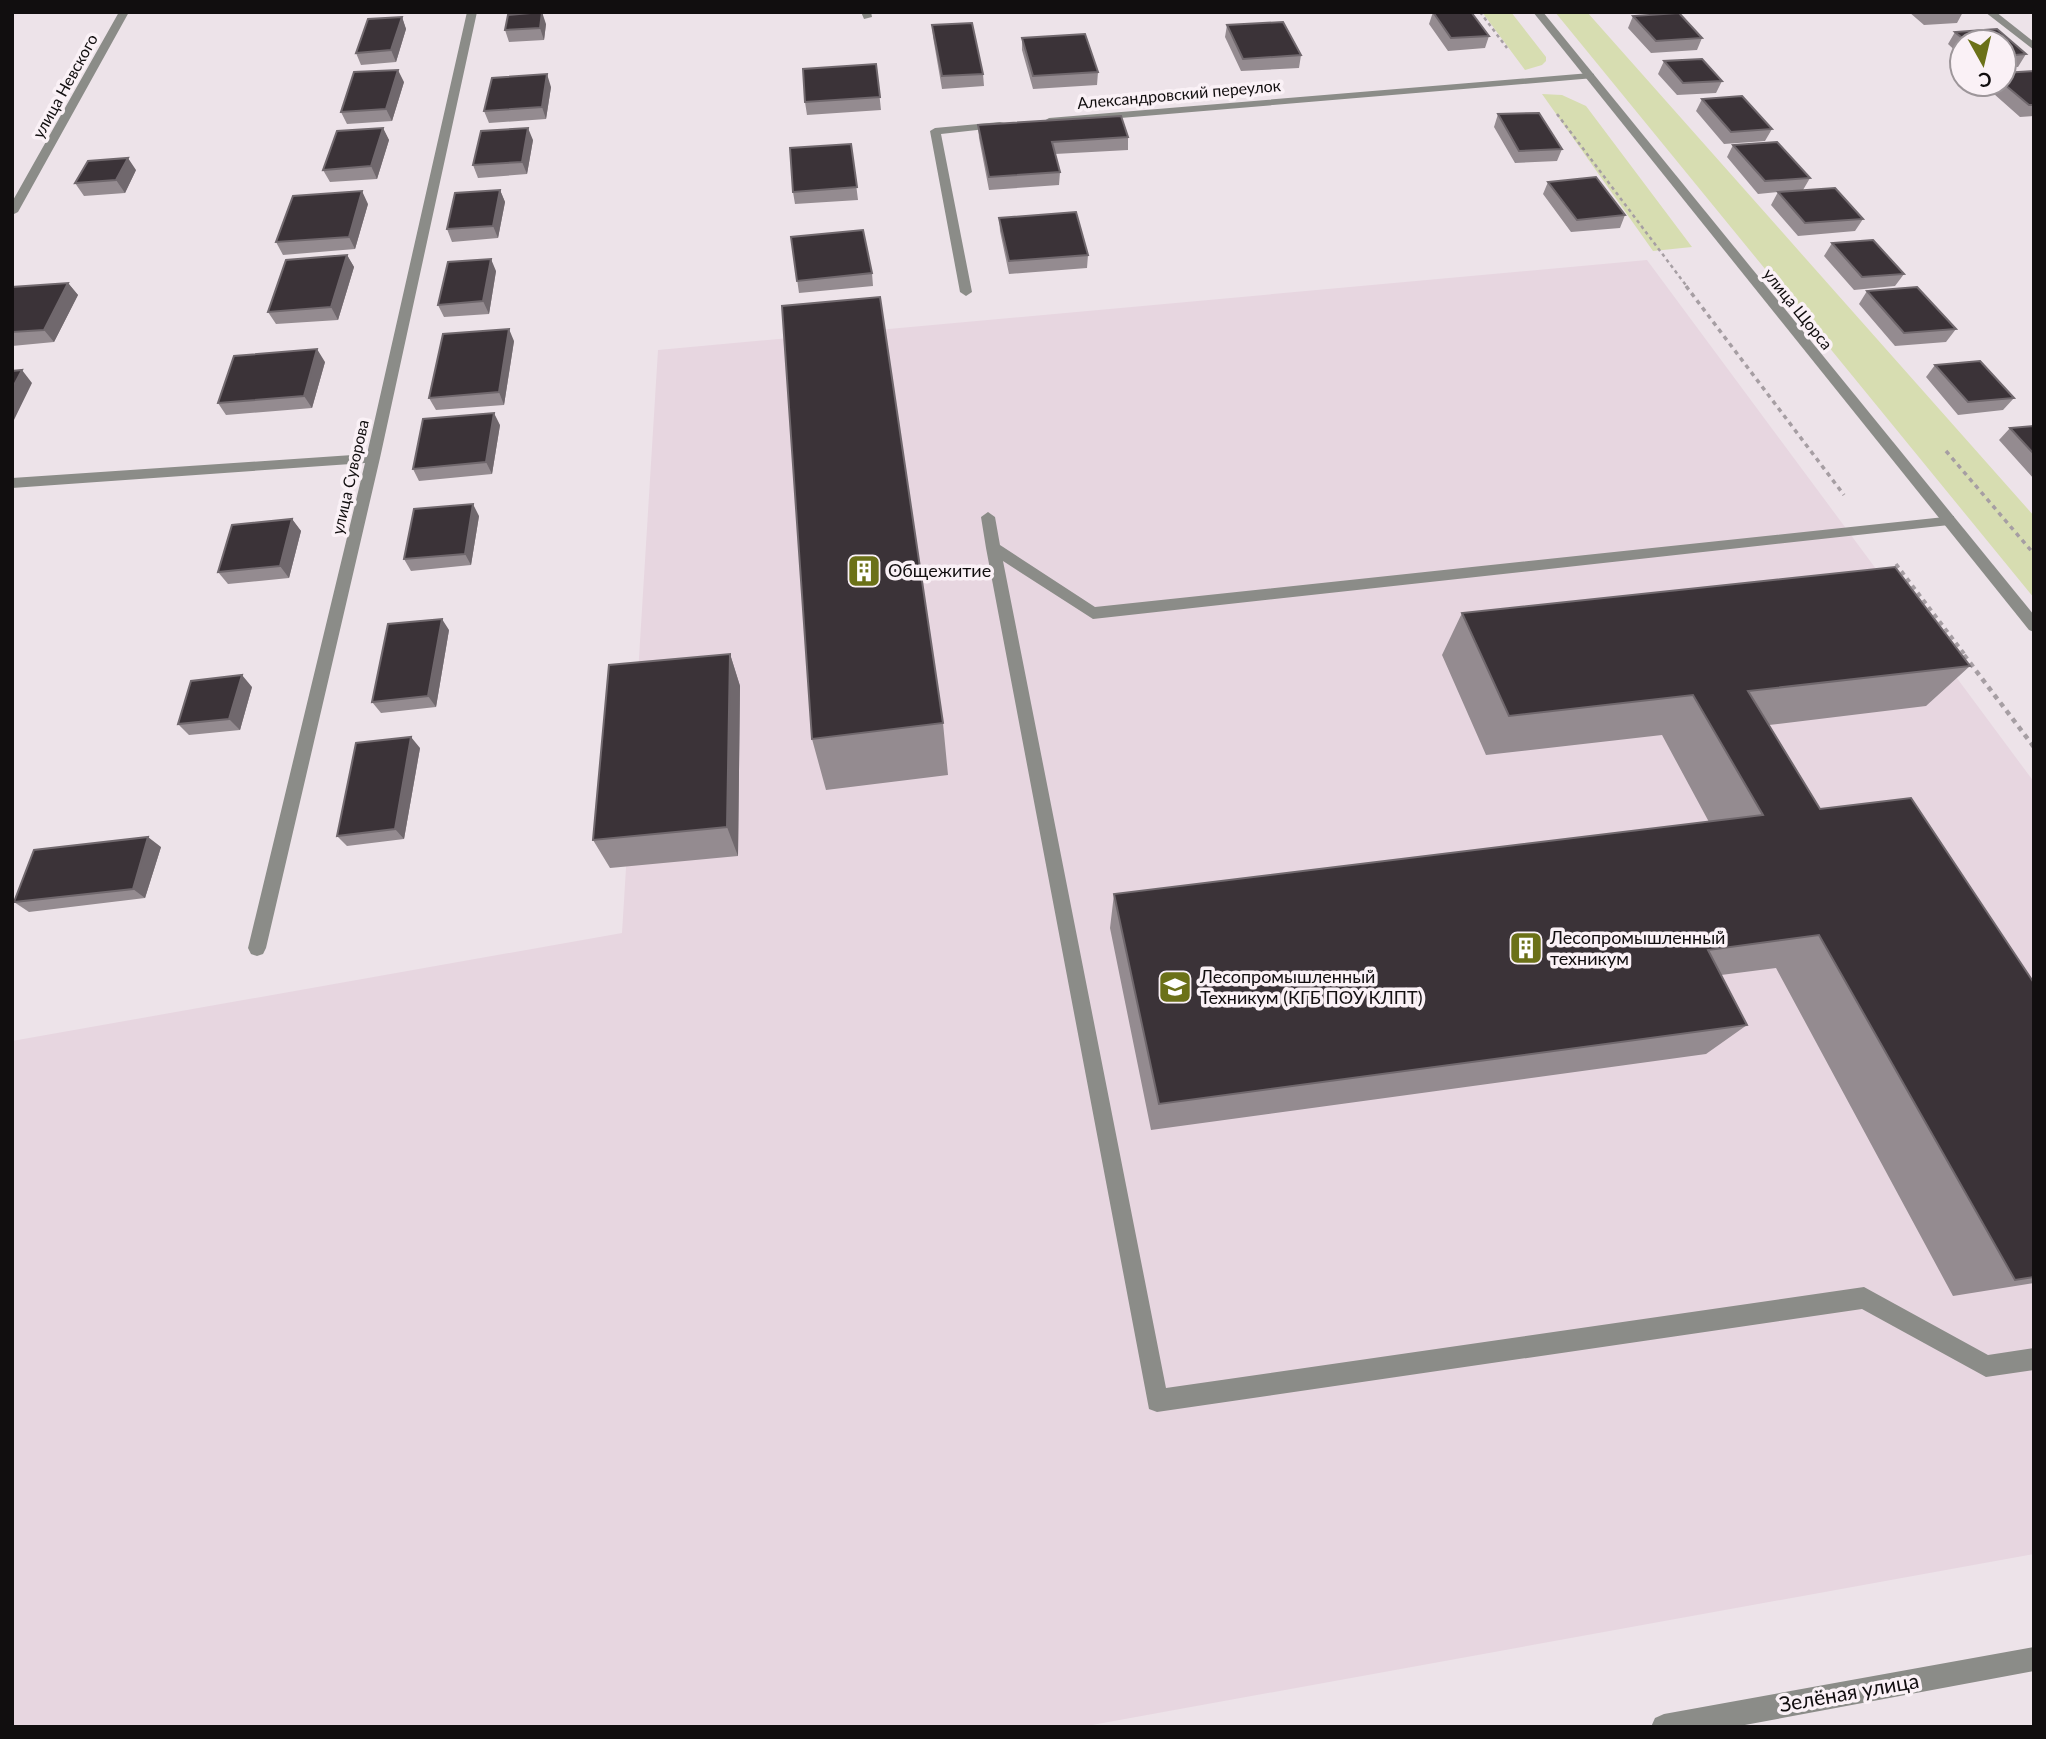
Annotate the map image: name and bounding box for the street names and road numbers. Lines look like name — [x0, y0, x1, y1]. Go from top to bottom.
street label: улица Невского — [28, 30, 101, 141]
street label: Александровский переулок — [1076, 75, 1282, 112]
street label: улица Щорса — [1760, 264, 1837, 353]
street label: улица Суворова — [327, 418, 372, 536]
street label: Зелёная улица — [1777, 1667, 1921, 1716]

